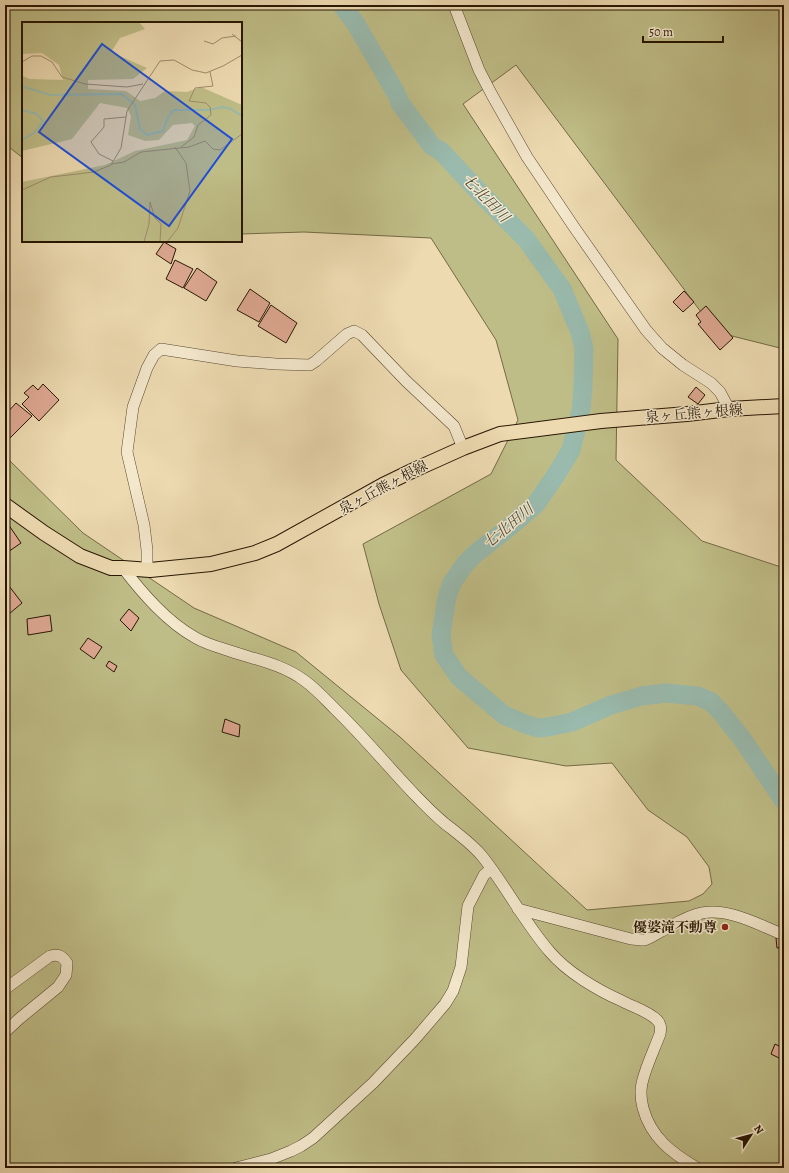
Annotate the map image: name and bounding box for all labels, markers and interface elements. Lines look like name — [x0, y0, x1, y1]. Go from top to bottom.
scale bar — [643, 18, 723, 44]
inset map — [22, 22, 242, 242]
text: 50 m — [649, 24, 673, 40]
water label: 七北田川 — [458, 169, 515, 228]
street label: 泉ヶ丘熊ヶ根線 — [644, 400, 744, 427]
street label: 泉ヶ丘熊ヶ根線 — [336, 456, 431, 519]
water label: 七北田川 — [479, 498, 539, 553]
place label: 優婆滝不動尊 — [633, 918, 717, 937]
marker: 優婆滝不動尊 — [720, 922, 730, 932]
north arrow — [731, 1115, 771, 1155]
text: N — [750, 1122, 767, 1137]

